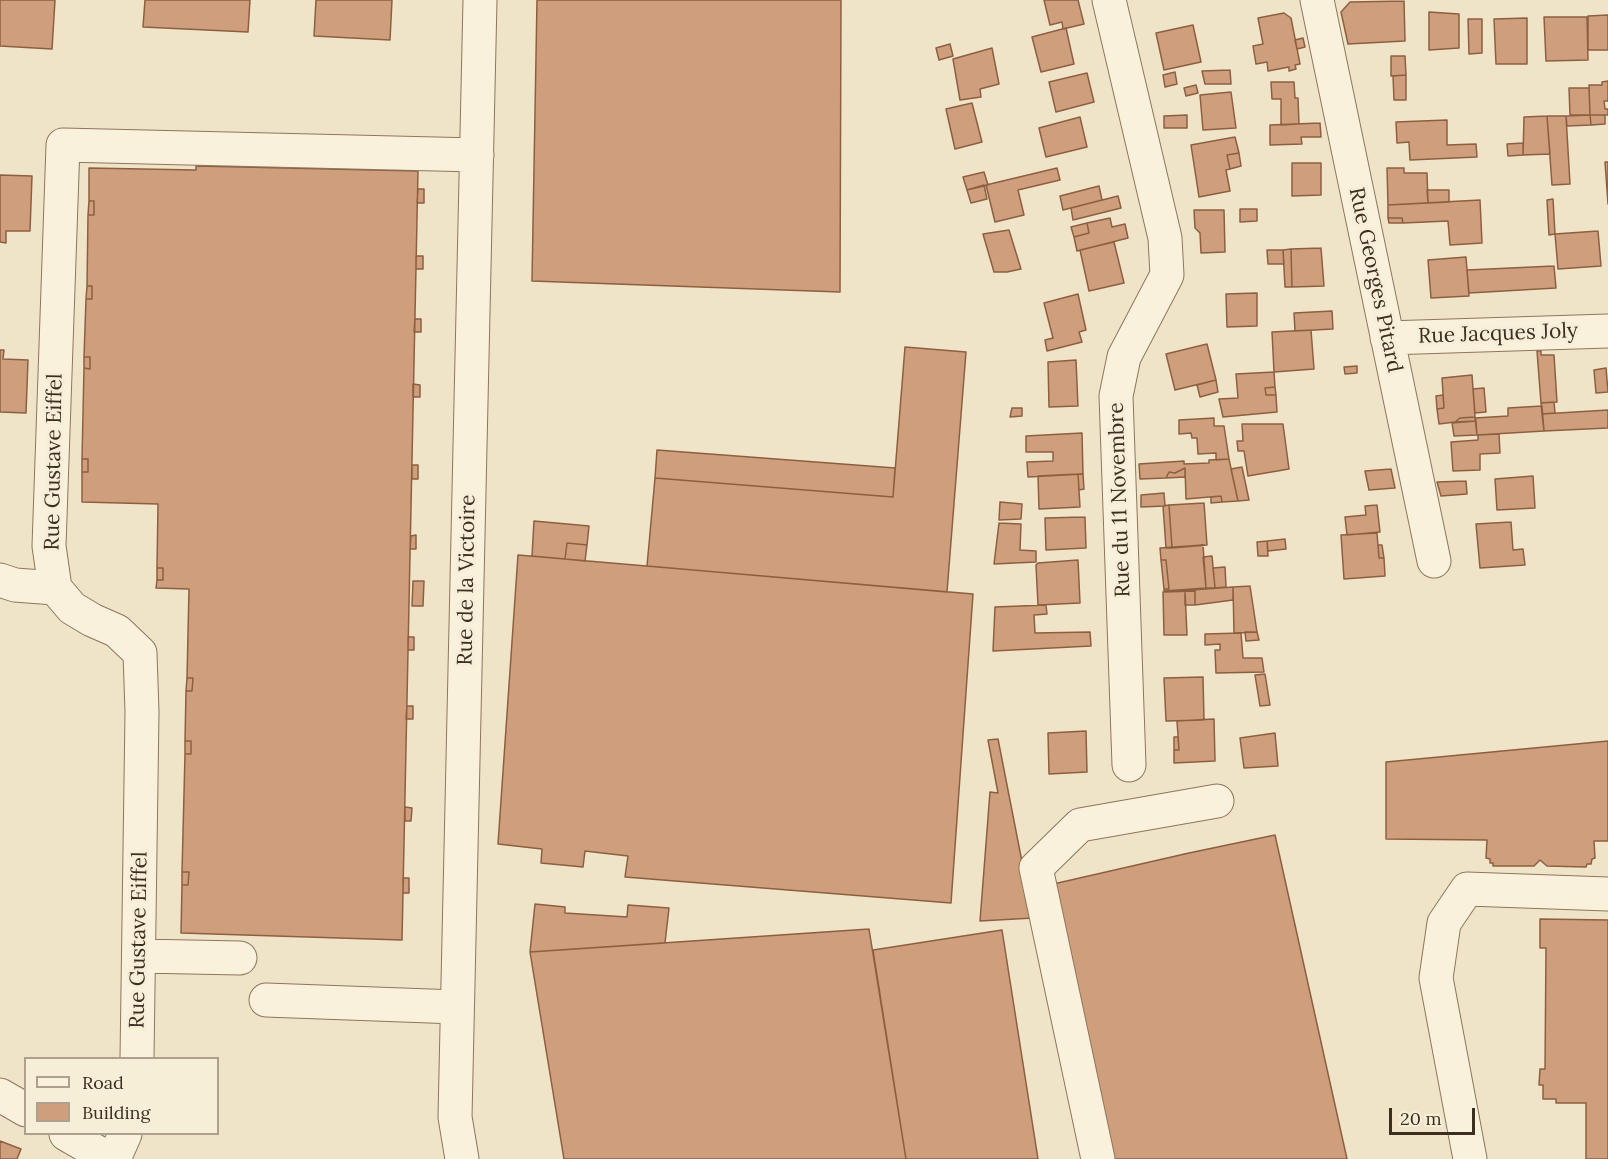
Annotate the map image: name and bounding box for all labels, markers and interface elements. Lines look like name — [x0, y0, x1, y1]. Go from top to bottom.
street label: Rue Georges Pitard — [1343, 185, 1407, 375]
street label: Rue Jacques Joly — [1418, 319, 1578, 349]
street label: Rue Gustave Eiffel — [40, 373, 68, 551]
street label: Rue du 11 Novembre — [1104, 402, 1136, 598]
street label: Rue de la Victoire — [453, 494, 481, 666]
street label: Rue Gustave Eiffel — [125, 851, 153, 1029]
legend — [24, 1057, 219, 1135]
text: Road — [82, 1071, 124, 1094]
scale bar — [1392, 1096, 1478, 1134]
text: Building — [82, 1101, 150, 1124]
text: 20 m — [1400, 1107, 1442, 1130]

